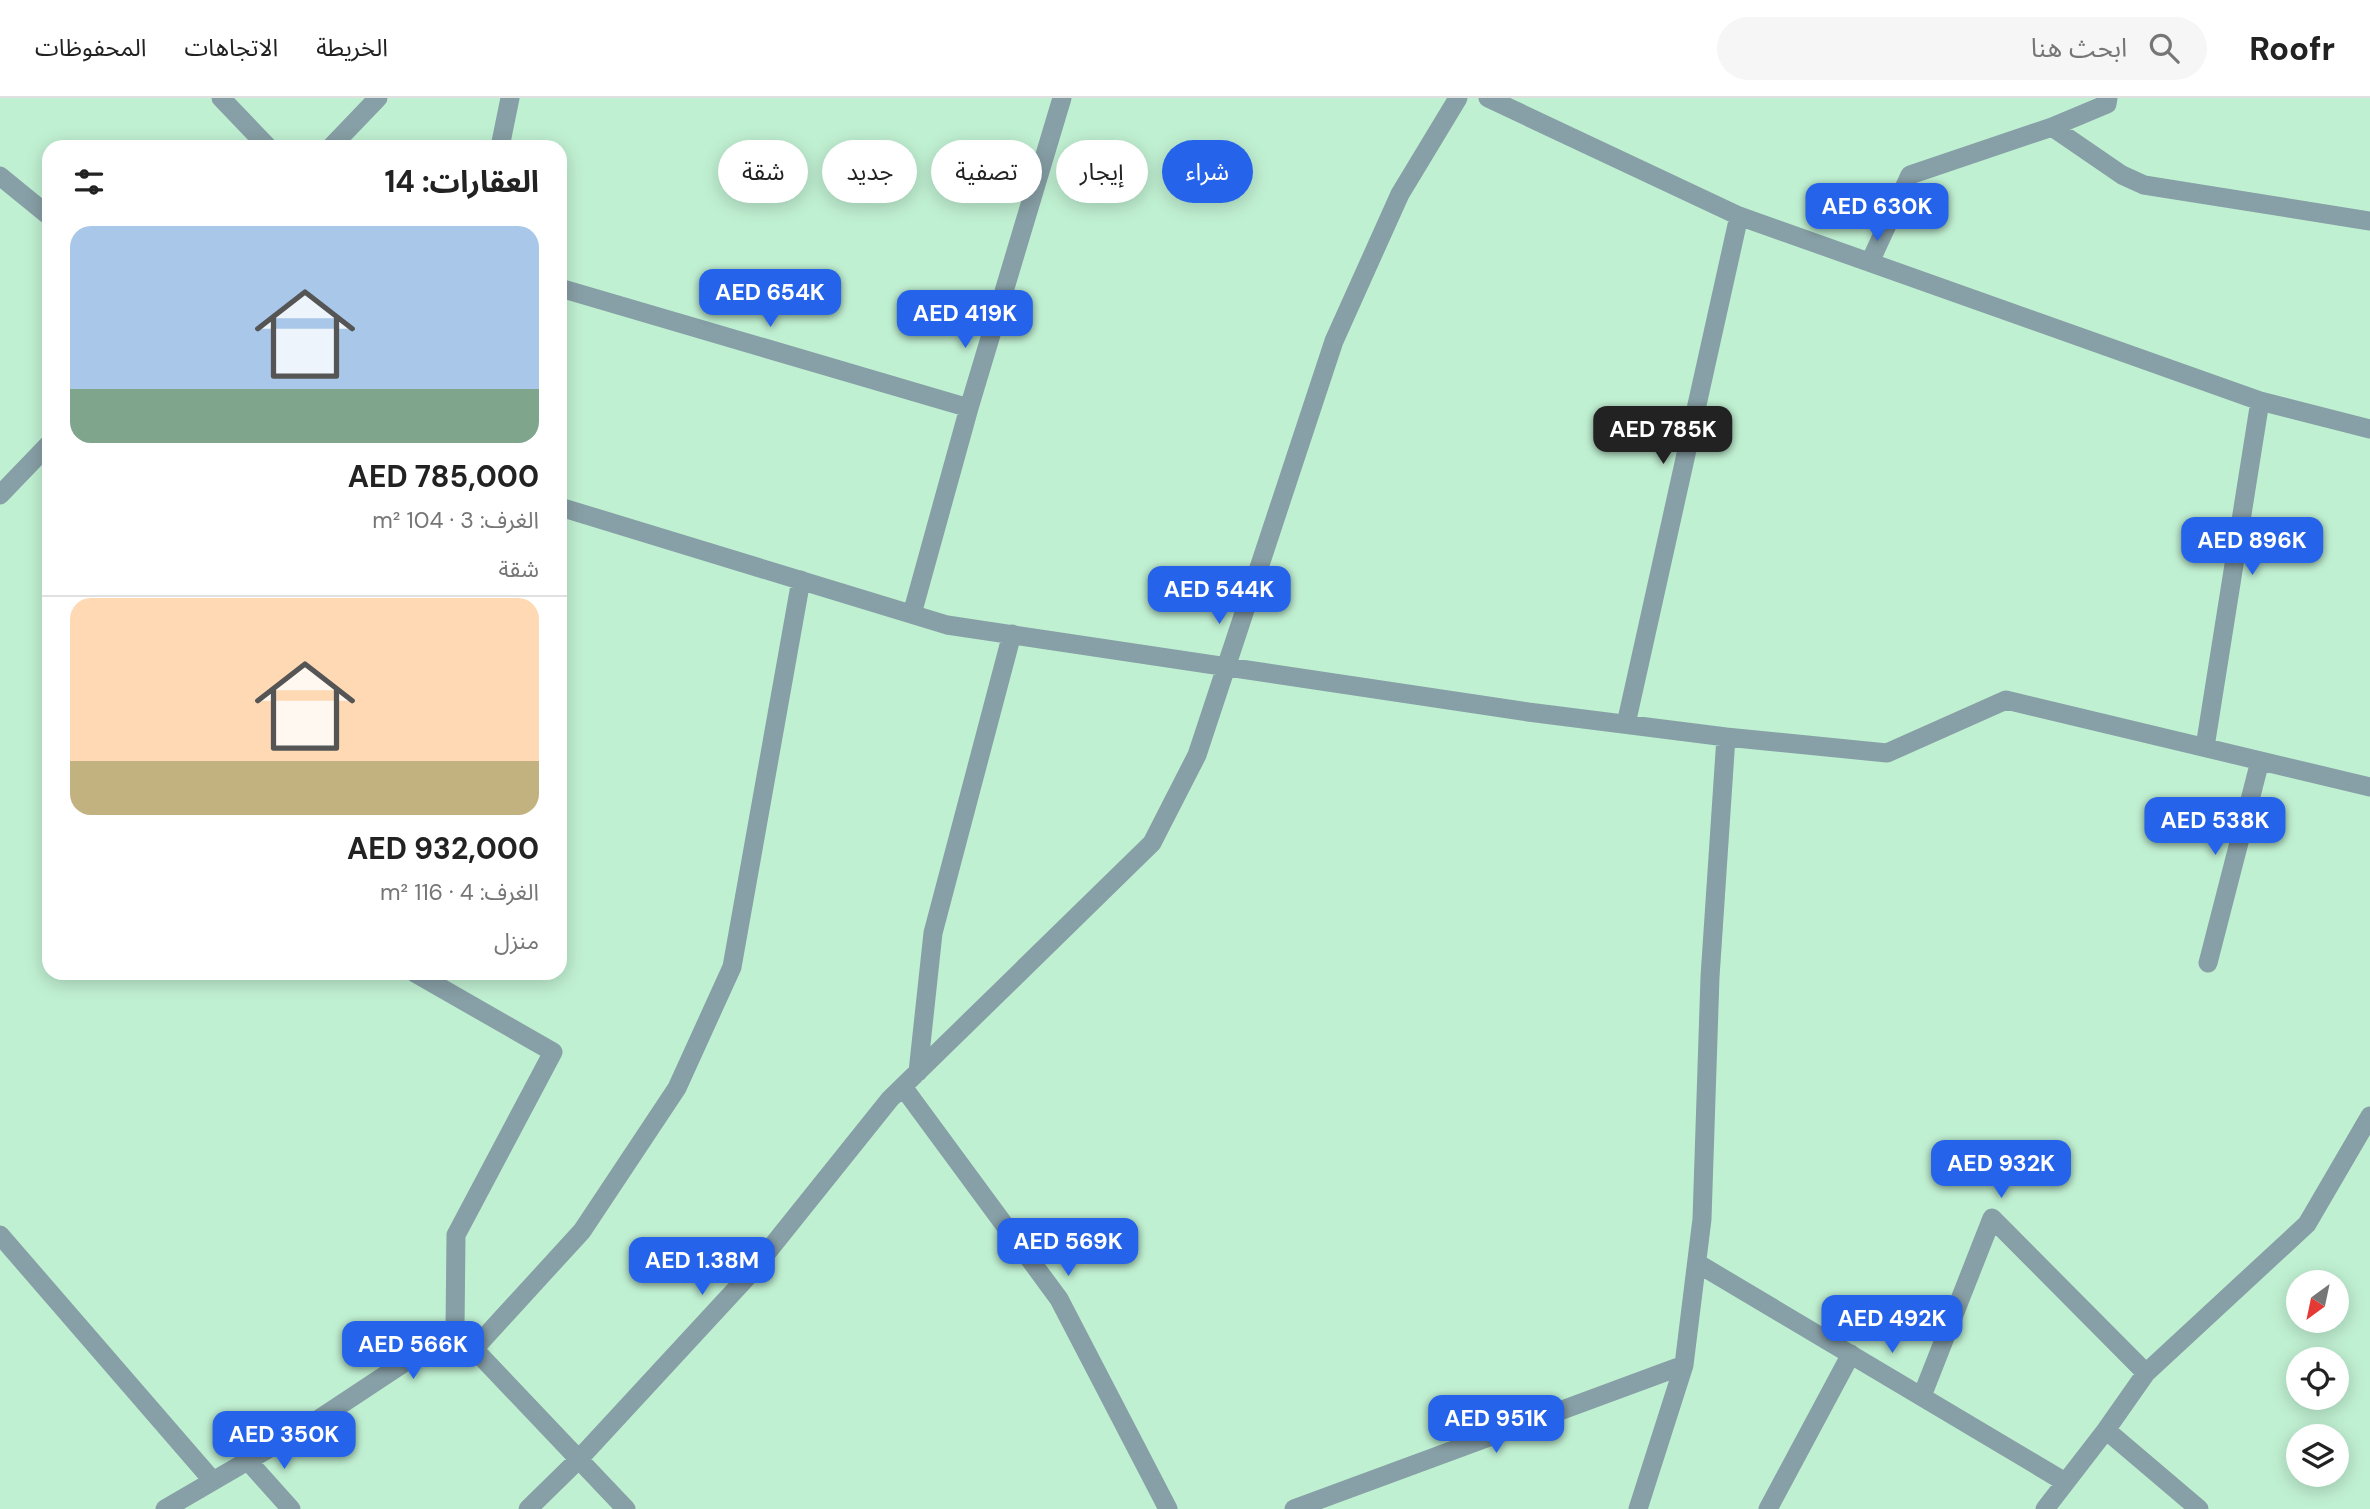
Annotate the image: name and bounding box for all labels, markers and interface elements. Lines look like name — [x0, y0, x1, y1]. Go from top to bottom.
search box — [1717, 17, 2207, 80]
text: Roofr — [2249, 27, 2335, 70]
icon: search — [2145, 29, 2183, 67]
text: ابحث هنا — [2031, 31, 2127, 65]
text: المحفوظات — [35, 32, 146, 63]
text: الاتجاهات — [184, 32, 278, 63]
text: الخريطة — [316, 32, 388, 63]
chip: شقة — [718, 140, 808, 203]
chip: جديد — [822, 140, 917, 203]
chip: تصفية — [931, 140, 1042, 203]
chip: إيجار — [1056, 140, 1148, 203]
chip: شراء — [1162, 140, 1253, 203]
text: العقارات: 14 — [384, 162, 539, 201]
icon: filters — [70, 163, 108, 201]
pin: AED 630K — [1805, 184, 1949, 243]
text: AED 630K — [1821, 191, 1933, 221]
pin: AED 654K — [698, 270, 842, 329]
icon: home — [242, 271, 368, 397]
text: AED 654K — [715, 277, 825, 307]
pin: AED 419K — [893, 290, 1037, 350]
text: AED 419K — [913, 298, 1017, 328]
pin: AED 785K — [1591, 406, 1735, 466]
text: AED 785K — [1609, 414, 1717, 444]
text: AED 785,000 — [348, 457, 539, 496]
text: الغرف: 3 · 104 m² — [372, 505, 539, 535]
pin: AED 896K — [2180, 518, 2324, 577]
text: AED 896K — [2197, 525, 2307, 555]
text: شقة — [498, 554, 539, 584]
pin: AED 544K — [1147, 566, 1291, 626]
text: AED 544K — [1164, 574, 1274, 604]
icon: home — [242, 643, 368, 769]
pin: AED 538K — [2143, 798, 2287, 857]
text: AED 538K — [2160, 805, 2270, 835]
text: AED 932,000 — [347, 829, 539, 868]
text: الغرف: 4 · 116 m² — [380, 877, 539, 907]
text: منزل — [494, 926, 539, 956]
pin: AED 932K — [1929, 1140, 2073, 1200]
text: AED 932K — [1947, 1148, 2055, 1178]
pin: AED 569K — [996, 1218, 1140, 1278]
text: AED 569K — [1013, 1226, 1123, 1256]
pin: AED 1.38M — [622, 1238, 782, 1297]
text: AED 1.38M — [645, 1245, 759, 1275]
north arrow — [2286, 1270, 2348, 1334]
map controls — [2286, 1270, 2349, 1487]
pin: AED 492K — [1820, 1296, 1964, 1355]
text: AED 492K — [1837, 1303, 1947, 1333]
pin: AED 566K — [341, 1322, 485, 1381]
text: AED 566K — [358, 1329, 468, 1359]
button: locate — [2286, 1347, 2349, 1410]
pin: AED 951K — [1424, 1396, 1568, 1455]
text: AED 951K — [1444, 1403, 1548, 1433]
pin: AED 350K — [212, 1412, 356, 1471]
text: AED 350K — [229, 1419, 339, 1449]
button: layers — [2286, 1424, 2349, 1487]

